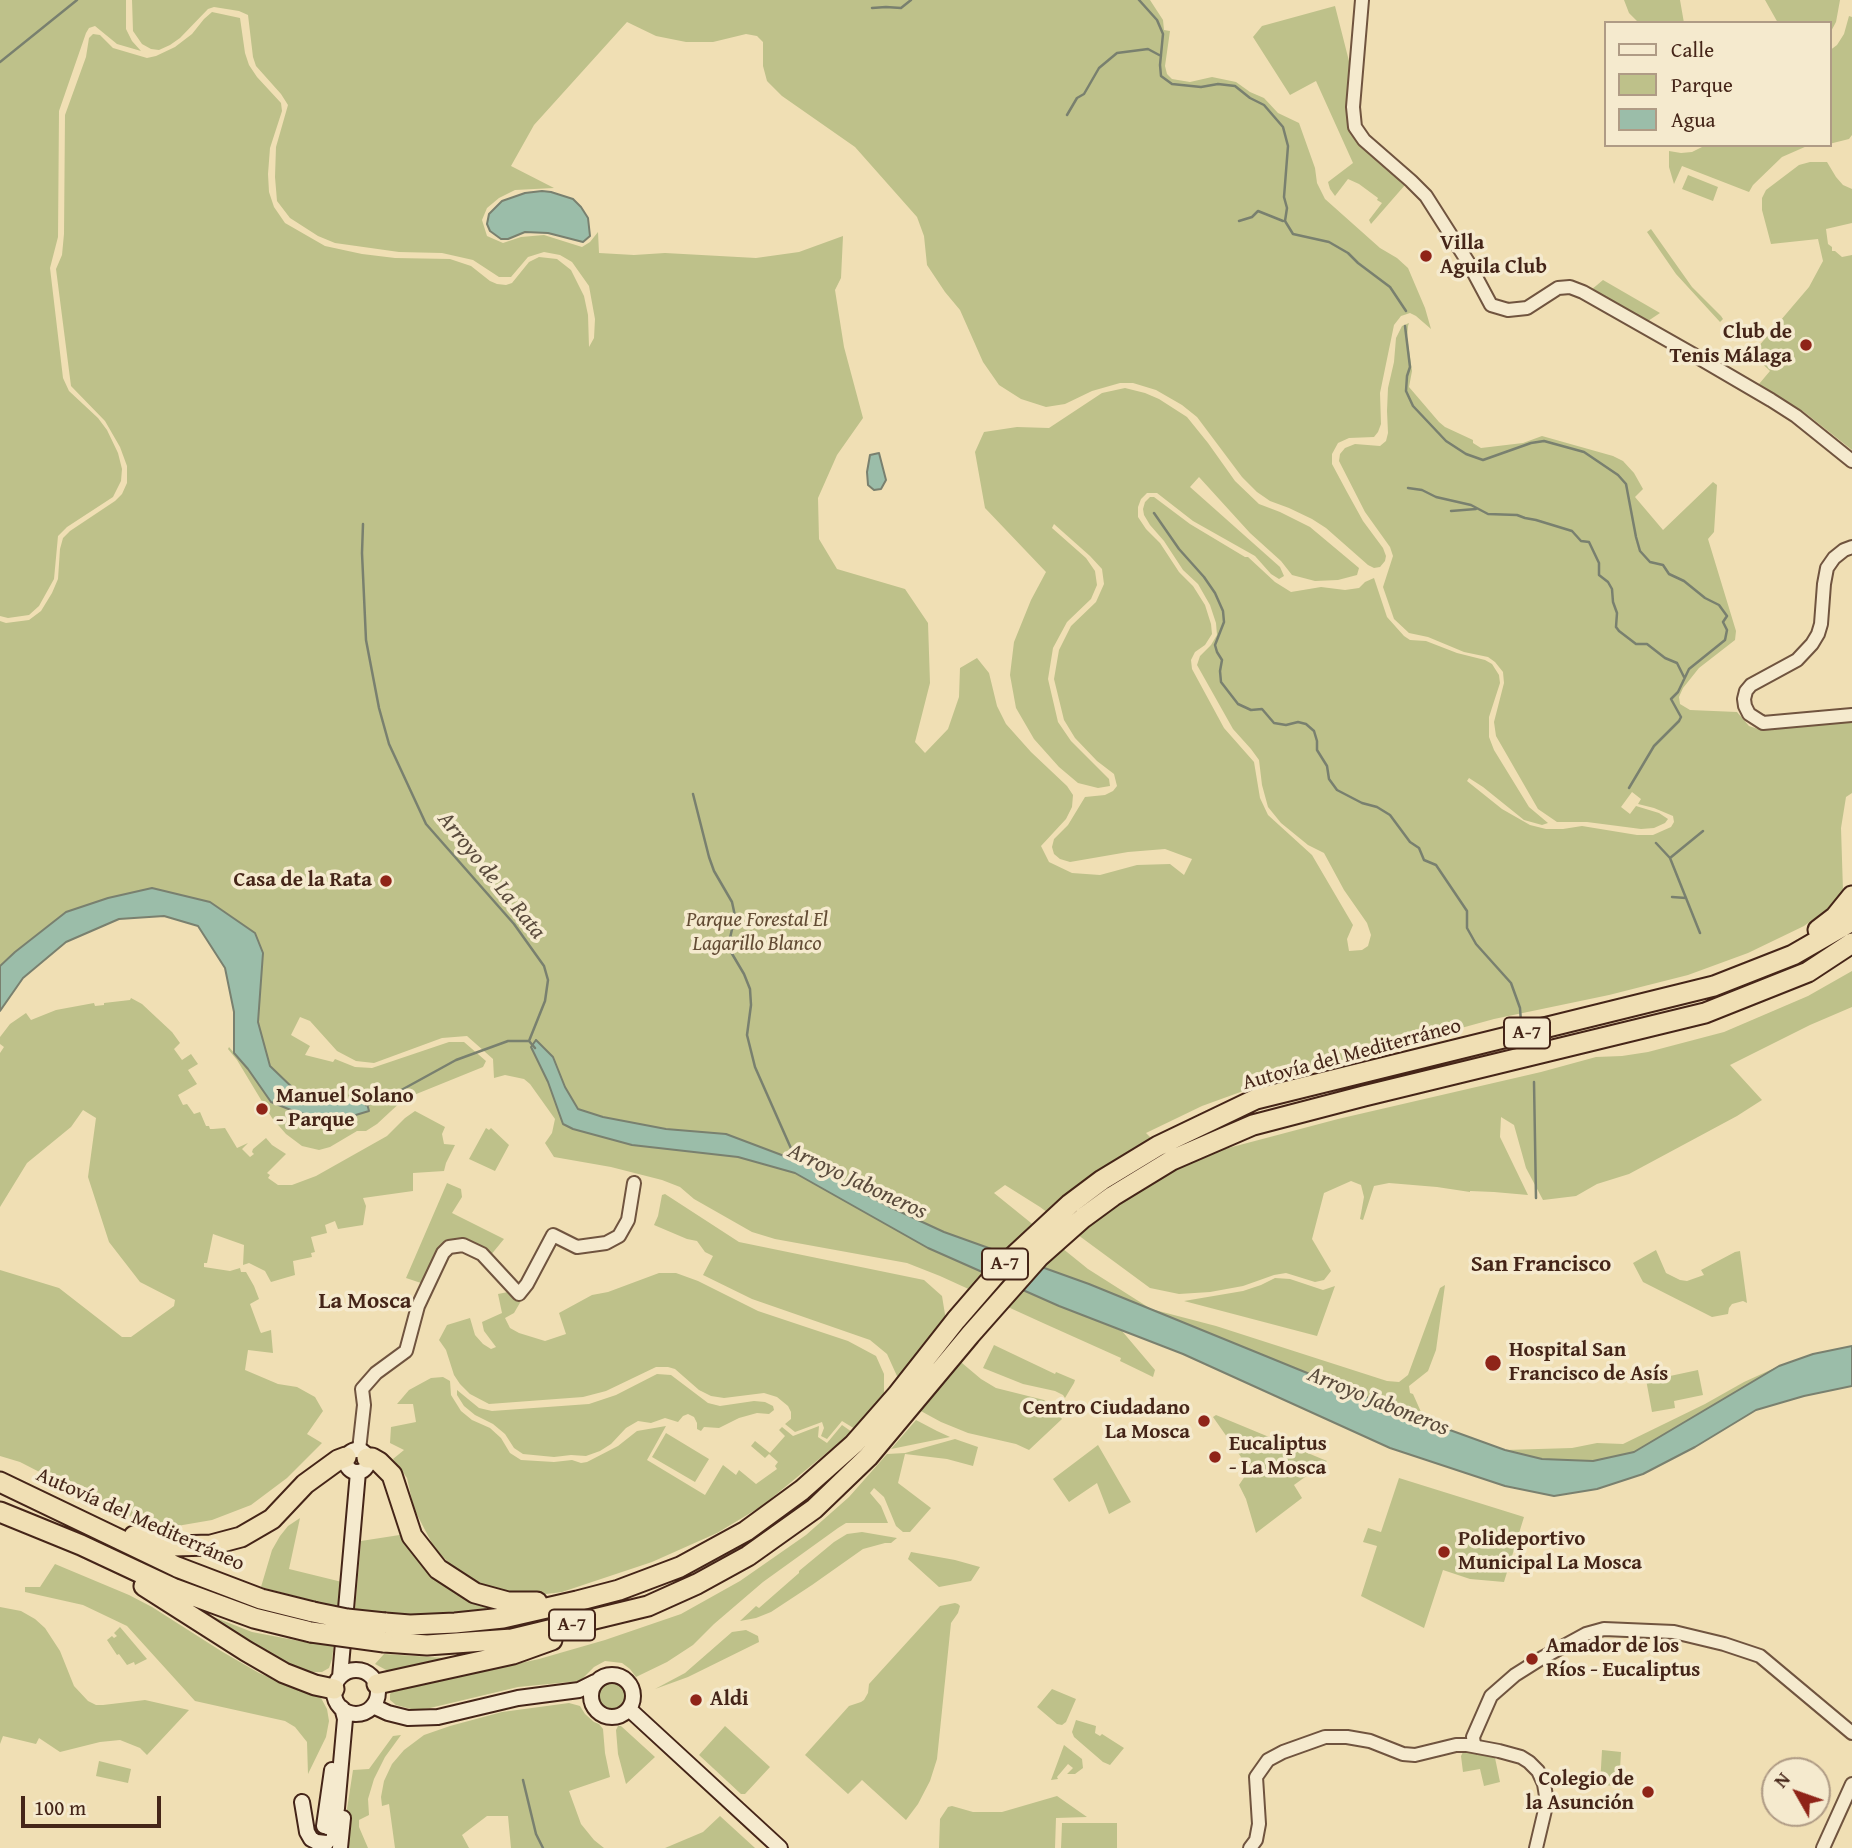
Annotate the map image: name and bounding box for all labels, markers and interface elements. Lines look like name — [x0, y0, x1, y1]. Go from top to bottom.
legend — [1604, 21, 1831, 147]
text: Calle — [1671, 34, 1714, 65]
text: Parque — [1671, 69, 1733, 100]
text: Agua — [1671, 104, 1715, 135]
place label: Villa Aguila Club — [1440, 231, 1547, 281]
marker: Villa Aguila Club — [1418, 248, 1434, 264]
place label: Club de Tenis Málaga — [1670, 320, 1792, 370]
marker: Club de Tenis Málaga — [1798, 337, 1814, 353]
water label: Arroyo de La Rata — [431, 807, 551, 945]
place label: Casa de la Rata — [234, 868, 372, 894]
marker: Casa de la Rata — [378, 873, 394, 889]
park label: Parque Forestal El Lagarillo Blanco — [686, 908, 828, 958]
street label: Autovía del Mediterráneo — [1240, 1014, 1464, 1096]
road number: A-7 — [1504, 1018, 1550, 1049]
place label: Manuel Solano - Parque — [276, 1084, 414, 1134]
marker: Manuel Solano - Parque — [254, 1101, 270, 1117]
water label: Arroyo Jaboneros — [783, 1138, 931, 1226]
road number: A-7 — [982, 1248, 1028, 1280]
district label: San Francisco — [1471, 1251, 1611, 1279]
district label: La Mosca — [318, 1288, 412, 1316]
place label: Hospital San Francisco de Asís — [1509, 1338, 1668, 1388]
marker: Hospital San Francisco de Asís — [1483, 1353, 1503, 1373]
water label: Arroyo Jaboneros — [1303, 1361, 1453, 1443]
place label: Centro Ciudadano La Mosca — [1023, 1396, 1190, 1446]
marker: Centro Ciudadano La Mosca — [1196, 1413, 1212, 1429]
place label: Eucaliptus - La Mosca — [1229, 1432, 1327, 1482]
marker: Eucaliptus - La Mosca — [1207, 1449, 1223, 1465]
street label: Autovía del Mediterráneo — [32, 1463, 248, 1577]
place label: Polideportivo Municipal La Mosca — [1458, 1527, 1642, 1577]
marker: Polideportivo Municipal La Mosca — [1436, 1544, 1452, 1560]
road number: A-7 — [549, 1610, 595, 1640]
place label: Amador de los Ríos - Eucaliptus — [1546, 1634, 1700, 1684]
marker: Amador de los Ríos - Eucaliptus — [1524, 1651, 1540, 1667]
place label: Aldi — [710, 1687, 748, 1713]
marker: Aldi — [688, 1692, 704, 1708]
north arrow — [1761, 1757, 1831, 1827]
text: N — [1767, 1766, 1796, 1794]
place label: Colegio de la Asunción — [1525, 1767, 1634, 1817]
scale bar — [24, 1782, 164, 1826]
marker: Colegio de la Asunción — [1640, 1784, 1656, 1800]
text: 100 m — [34, 1792, 86, 1823]

